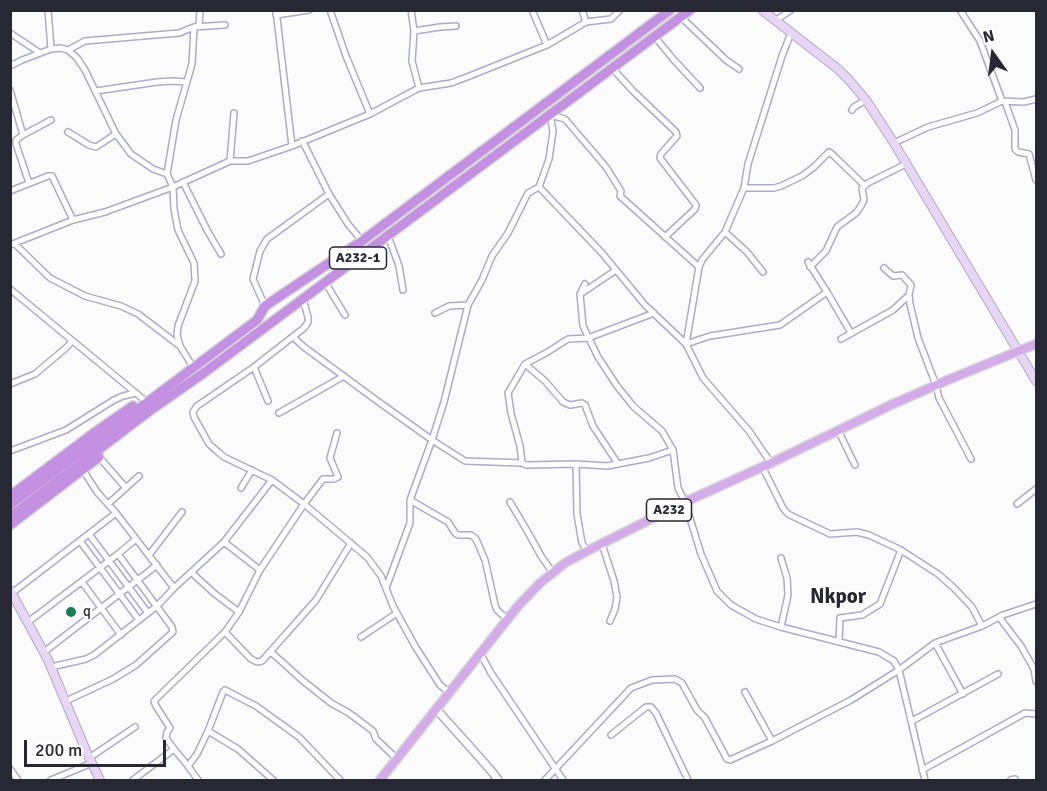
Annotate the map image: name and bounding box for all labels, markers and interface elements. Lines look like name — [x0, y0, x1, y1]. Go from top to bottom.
north arrow — [963, 24, 1023, 84]
text: N — [981, 25, 996, 48]
road number: A232-1 — [330, 247, 386, 269]
road number: A232 — [646, 499, 692, 521]
district label: Nkpor — [810, 584, 866, 610]
place label: q — [83, 603, 91, 621]
marker: q — [64, 605, 78, 619]
scale bar — [27, 728, 170, 766]
text: 200 m — [35, 739, 82, 761]

